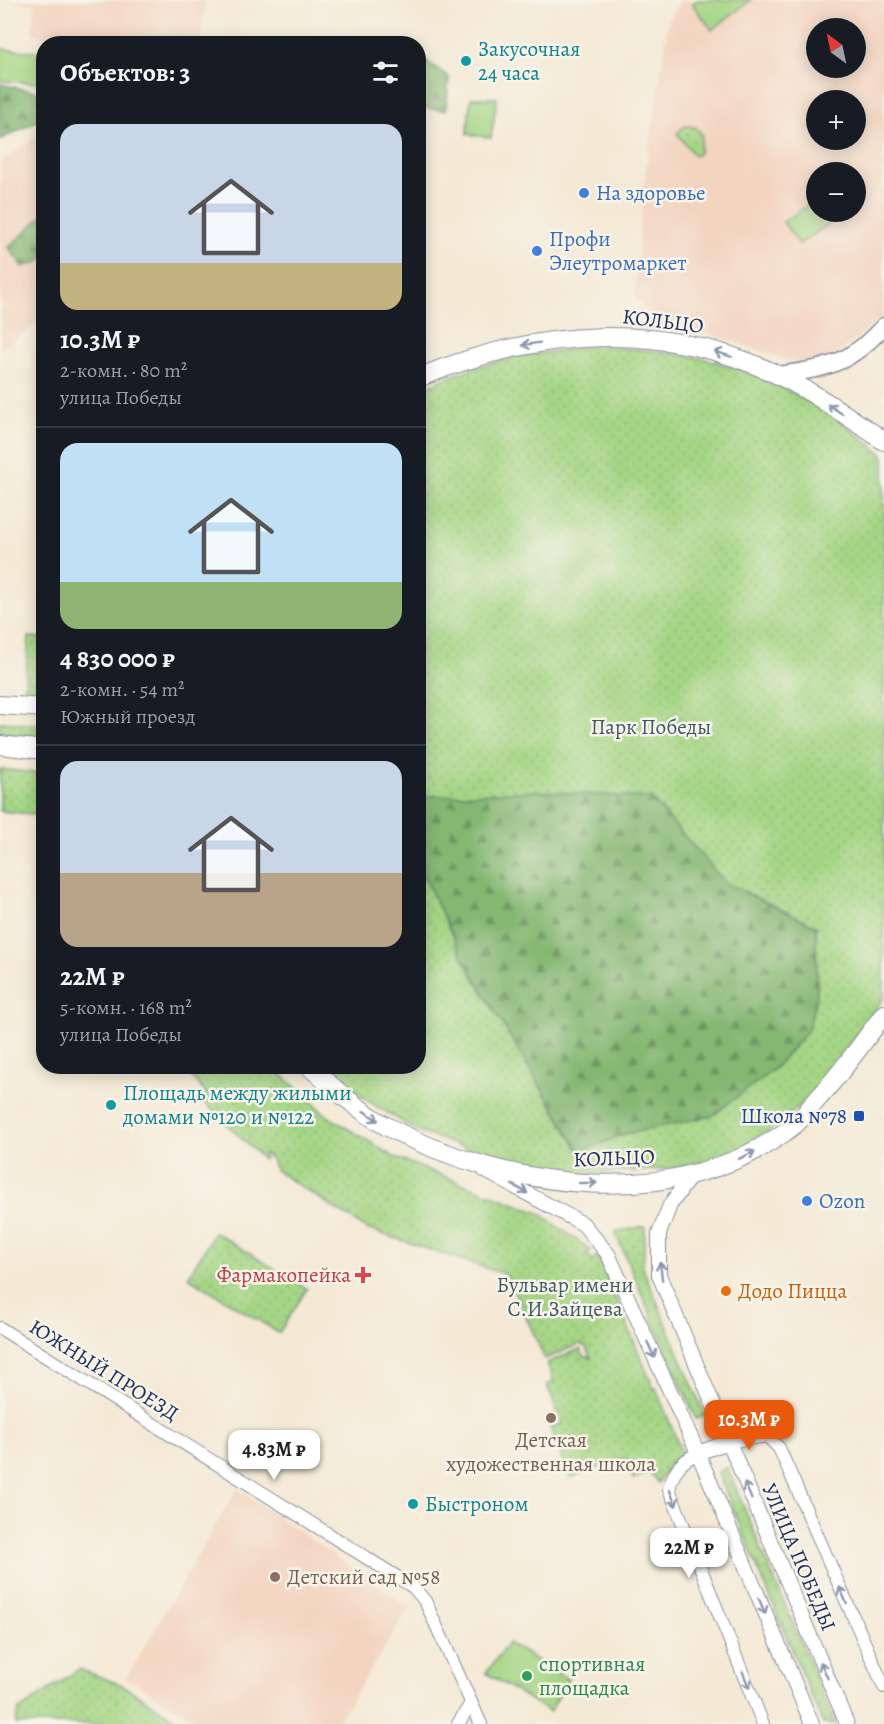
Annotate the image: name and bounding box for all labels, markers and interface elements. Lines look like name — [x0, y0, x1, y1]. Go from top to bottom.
north arrow — [806, 18, 866, 78]
map controls — [806, 18, 866, 222]
place label: Закусочная 24 часа — [478, 35, 580, 87]
marker: Закусочная 24 часа — [459, 54, 473, 68]
text: Объектов: 3 — [60, 55, 190, 90]
icon: filters — [369, 56, 402, 89]
button: + — [806, 90, 866, 150]
button: − — [806, 162, 866, 222]
icon: home — [177, 163, 285, 271]
place label: На здоровье — [596, 179, 706, 207]
marker: На здоровье — [577, 186, 591, 200]
place label: Профи Элеутромаркет — [549, 225, 687, 277]
marker: Профи Элеутромаркет — [530, 244, 544, 258]
street label: КОЛЬЦО — [621, 302, 705, 340]
text: 10.3M ₽ — [60, 322, 140, 357]
one-way arrow — [521, 338, 541, 349]
one-way arrow — [714, 348, 733, 359]
text: 2-комн. · 80 m² — [60, 357, 187, 384]
text: улица Победы — [60, 384, 182, 411]
one-way arrow — [827, 402, 844, 415]
icon: home — [177, 482, 285, 590]
text: 4 830 000 ₽ — [60, 641, 175, 676]
text: 2-комн. · 54 m² — [60, 676, 185, 703]
text: Южный проезд — [60, 703, 195, 730]
park label: Парк Победы — [591, 713, 711, 741]
icon: home — [177, 800, 285, 908]
text: 22M ₽ — [60, 959, 125, 994]
text: 5-комн. · 168 m² — [60, 994, 192, 1021]
text: улица Победы — [60, 1021, 182, 1048]
place label: Площадь между жилыми домами №120 и №122 — [122, 1079, 351, 1131]
marker: Площадь между жилыми домами №120 и №122 — [104, 1098, 118, 1112]
place label: Школа №78 — [740, 1102, 847, 1130]
marker: Школа №78 — [852, 1109, 866, 1123]
one-way arrow — [362, 1110, 379, 1122]
street label: КОЛЬЦО — [573, 1143, 655, 1173]
one-way arrow — [737, 1148, 755, 1160]
one-way arrow — [577, 1177, 597, 1189]
one-way arrow — [511, 1183, 528, 1195]
place label: Ozon — [819, 1187, 865, 1215]
marker: Ozon — [800, 1194, 814, 1208]
place label: Фармакопейка — [217, 1261, 351, 1289]
one-way arrow — [655, 1262, 666, 1281]
marker: Фармакопейка — [356, 1268, 370, 1282]
park label: Бульвар имени С.И.Зайцева — [497, 1271, 633, 1323]
place label: Додо Пицца — [738, 1277, 847, 1305]
marker: Додо Пицца — [719, 1284, 733, 1298]
street label: ЮЖНЫЙ ПРОЕЗД — [24, 1313, 184, 1427]
one-way arrow — [646, 1340, 657, 1358]
pin: 10.3M ₽ — [694, 1400, 804, 1451]
text: 10.3M ₽ — [718, 1406, 780, 1433]
marker: Детская художественная школа — [544, 1411, 558, 1425]
place label: Детская художественная школа — [446, 1426, 656, 1478]
pin: 4.83M ₽ — [219, 1430, 329, 1481]
text: 4.83M ₽ — [242, 1436, 306, 1463]
street label: УЛИЦА ПОБЕДЫ — [755, 1479, 843, 1635]
one-way arrow — [742, 1482, 753, 1500]
one-way arrow — [668, 1489, 679, 1507]
place label: Быстроном — [425, 1490, 529, 1518]
marker: Быстроном — [406, 1497, 420, 1511]
pin: 22M ₽ — [647, 1528, 731, 1579]
text: 22M ₽ — [664, 1534, 714, 1561]
place label: Детский сад №58 — [287, 1563, 440, 1591]
marker: Детский сад №58 — [268, 1570, 282, 1584]
one-way arrow — [837, 1586, 849, 1604]
one-way arrow — [757, 1596, 768, 1614]
place label: спортивная площадка — [539, 1650, 645, 1702]
one-way arrow — [818, 1661, 829, 1680]
marker: спортивная площадка — [520, 1669, 534, 1683]
one-way arrow — [741, 1670, 752, 1688]

